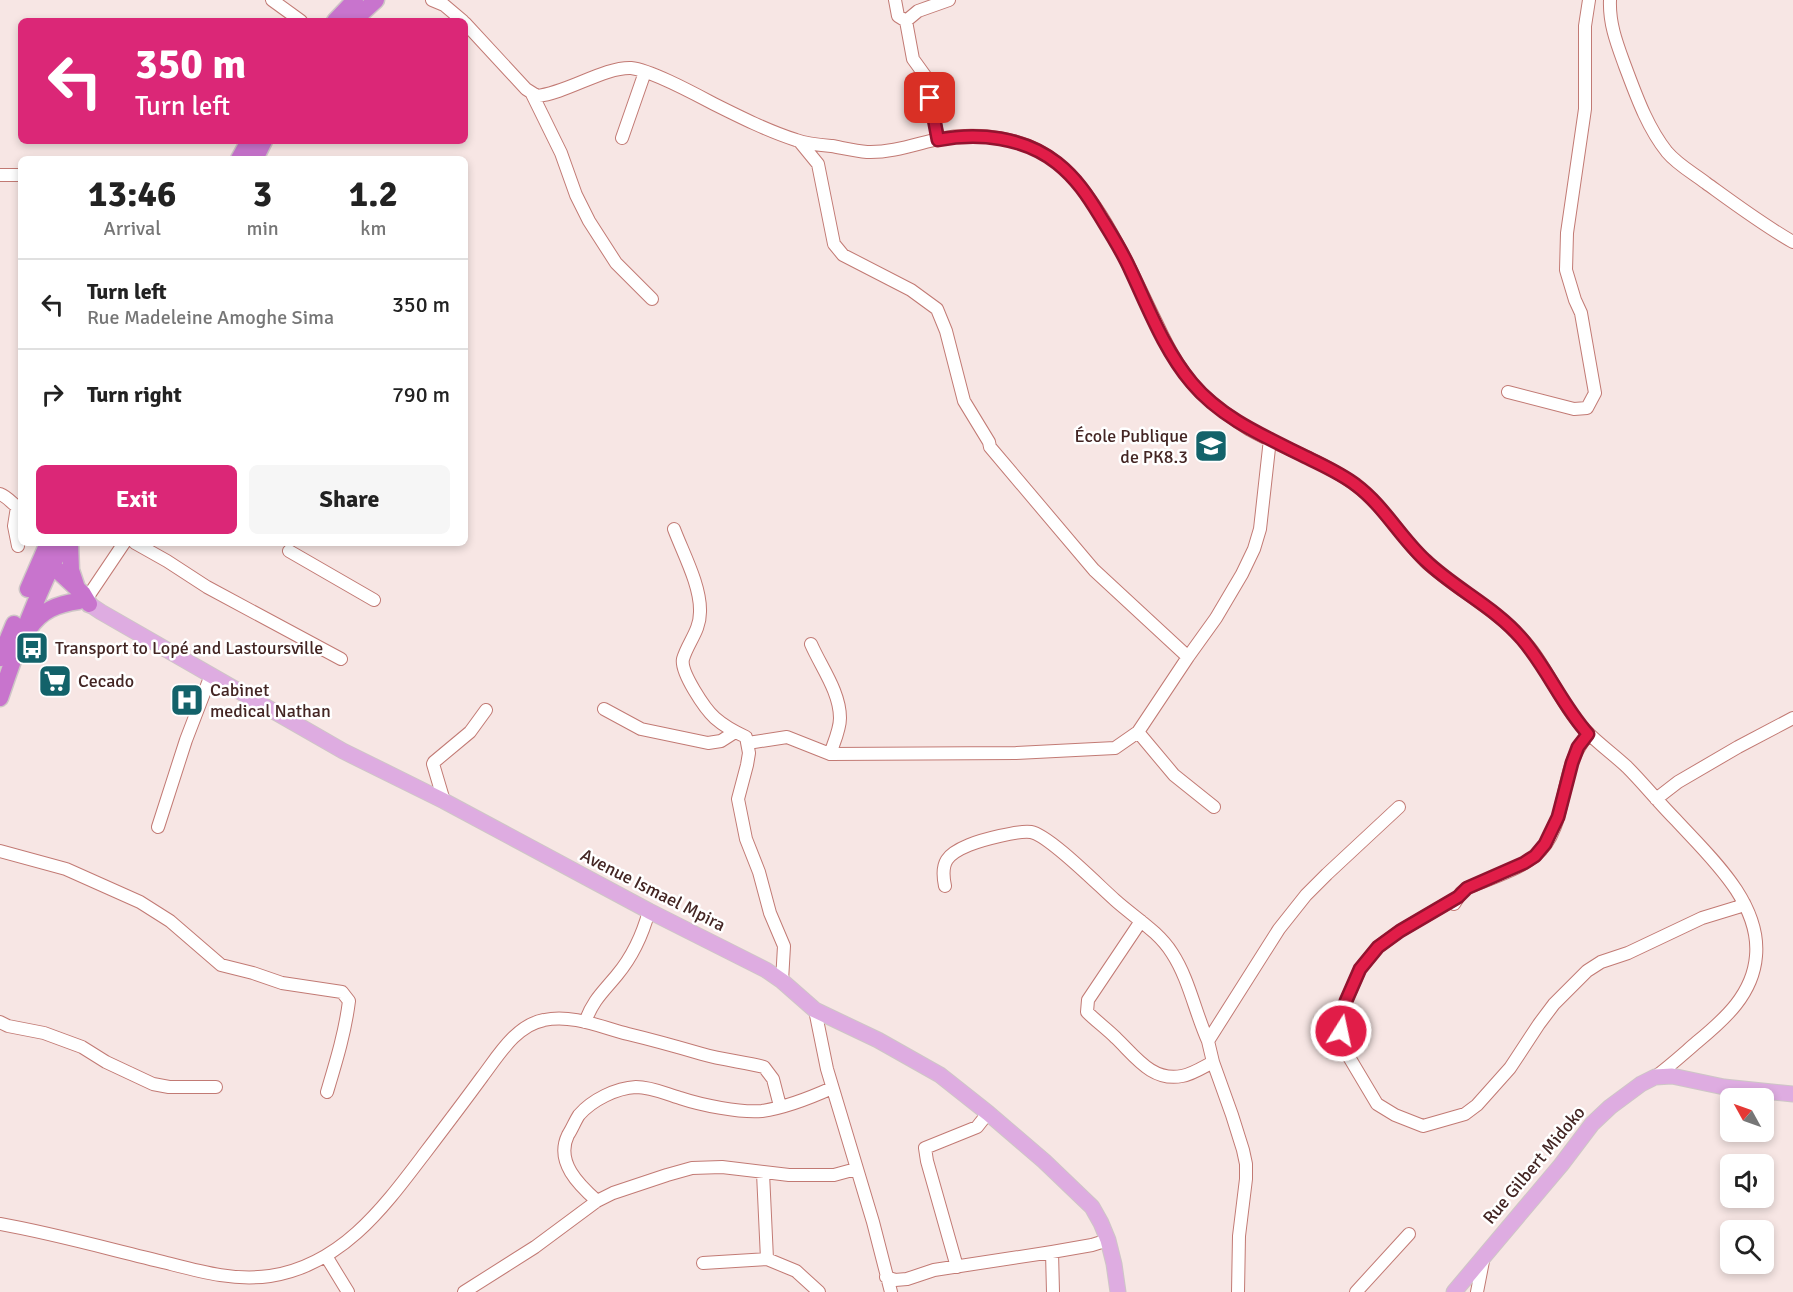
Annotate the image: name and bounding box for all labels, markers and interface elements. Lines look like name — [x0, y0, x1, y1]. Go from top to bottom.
text: 350 m — [135, 39, 246, 90]
icon: left — [36, 42, 114, 120]
pin — [904, 72, 955, 123]
icon: arrive — [913, 81, 946, 114]
text: Turn left — [135, 90, 230, 123]
text: 13:46 — [88, 172, 176, 217]
text: 3 — [253, 172, 272, 217]
text: 1.2 — [349, 172, 398, 217]
text: Arrival — [103, 216, 161, 241]
text: min — [246, 216, 279, 241]
text: km — [360, 216, 386, 241]
text: Turn left — [87, 278, 167, 305]
icon: left — [36, 288, 69, 321]
text: 350 m — [392, 291, 450, 318]
text: Rue Madeleine Amoghe Sima — [87, 305, 334, 330]
icon: right — [36, 378, 69, 411]
text: Turn right — [87, 381, 182, 408]
text: 790 m — [392, 381, 450, 408]
place label: École Publique de PK8.3 — [1074, 425, 1188, 468]
school or university icon: École Publique de PK8.3 — [1193, 428, 1229, 464]
button: Exit — [36, 465, 237, 534]
button: Share — [249, 465, 450, 534]
bus stop icon: Transport to Lopé and Lastoursville — [14, 630, 50, 666]
place label: Transport to Lopé and Lastoursville — [55, 637, 323, 659]
supermarket icon: Cecado — [37, 663, 73, 699]
place label: Cecado — [78, 670, 134, 692]
place label: Cabinet medical Nathan — [210, 679, 331, 722]
hospital icon: Cabinet medical Nathan — [169, 682, 205, 718]
street label: Avenue Ismael Mpira — [577, 844, 729, 936]
position arrow — [1309, 999, 1373, 1063]
north arrow — [1720, 1088, 1774, 1142]
map controls — [1720, 1088, 1774, 1274]
street label: Rue Gilbert Midoko — [1478, 1102, 1590, 1228]
button: sound — [1720, 1154, 1774, 1208]
button: search — [1720, 1220, 1774, 1274]

